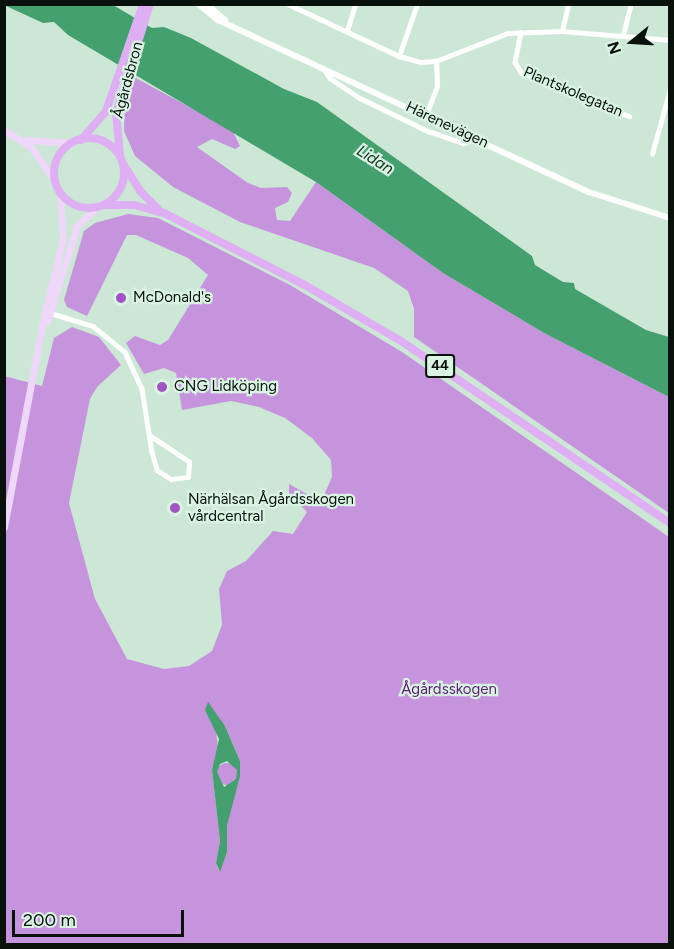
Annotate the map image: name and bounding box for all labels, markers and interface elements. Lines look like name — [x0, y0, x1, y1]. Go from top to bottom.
north arrow — [602, 12, 662, 72]
text: N — [603, 39, 625, 57]
street label: Ågårdsbron — [109, 40, 147, 120]
street label: Plantskolegatan — [521, 63, 625, 121]
street label: Härenevägen — [403, 98, 491, 152]
water label: Lidan — [353, 141, 397, 179]
place label: McDonald's — [133, 289, 211, 307]
marker: McDonald's — [114, 291, 128, 305]
road number: 44 — [425, 355, 455, 377]
place label: CNG Lidköping — [174, 378, 277, 396]
marker: CNG Lidköping — [155, 380, 169, 394]
place label: Närhälsan Ågårdsskogen vårdcentral — [188, 490, 354, 525]
marker: Närhälsan Ågårdsskogen vårdcentral — [166, 499, 184, 517]
park label: Ågårdsskogen — [401, 681, 497, 699]
scale bar — [15, 898, 188, 936]
text: 200 m — [23, 909, 76, 931]

